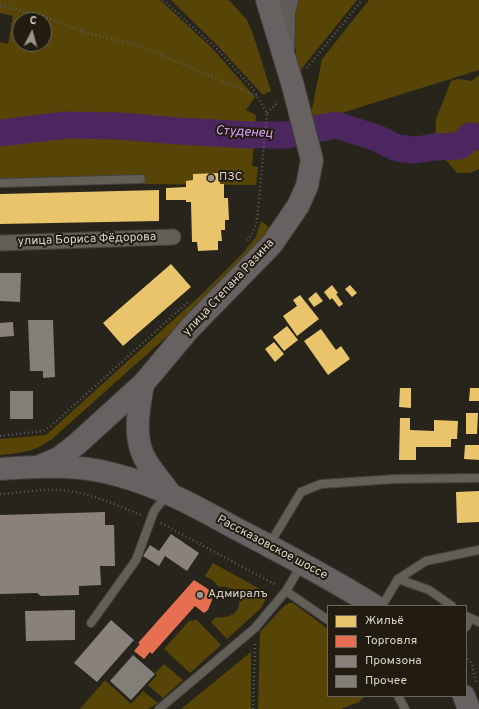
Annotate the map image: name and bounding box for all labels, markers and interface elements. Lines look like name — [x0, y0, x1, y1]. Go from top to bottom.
north arrow — [12, 12, 52, 52]
text: С — [29, 14, 37, 28]
water label: Студенец — [215, 124, 273, 142]
place label: ПЗС — [219, 171, 242, 185]
marker: ПЗС — [206, 173, 216, 183]
street label: улица Бориса Фёдорова — [18, 230, 156, 250]
street label: улица Степана Разина — [180, 236, 278, 340]
street label: Рассказовское шоссе — [214, 513, 330, 583]
place label: Адмиралъ — [208, 588, 268, 602]
marker: Адмиралъ — [195, 590, 205, 600]
legend — [327, 605, 467, 697]
text: Жильё — [365, 613, 404, 629]
text: Торговля — [365, 633, 417, 649]
text: Промзона — [365, 653, 422, 669]
text: Прочее — [365, 673, 407, 689]

